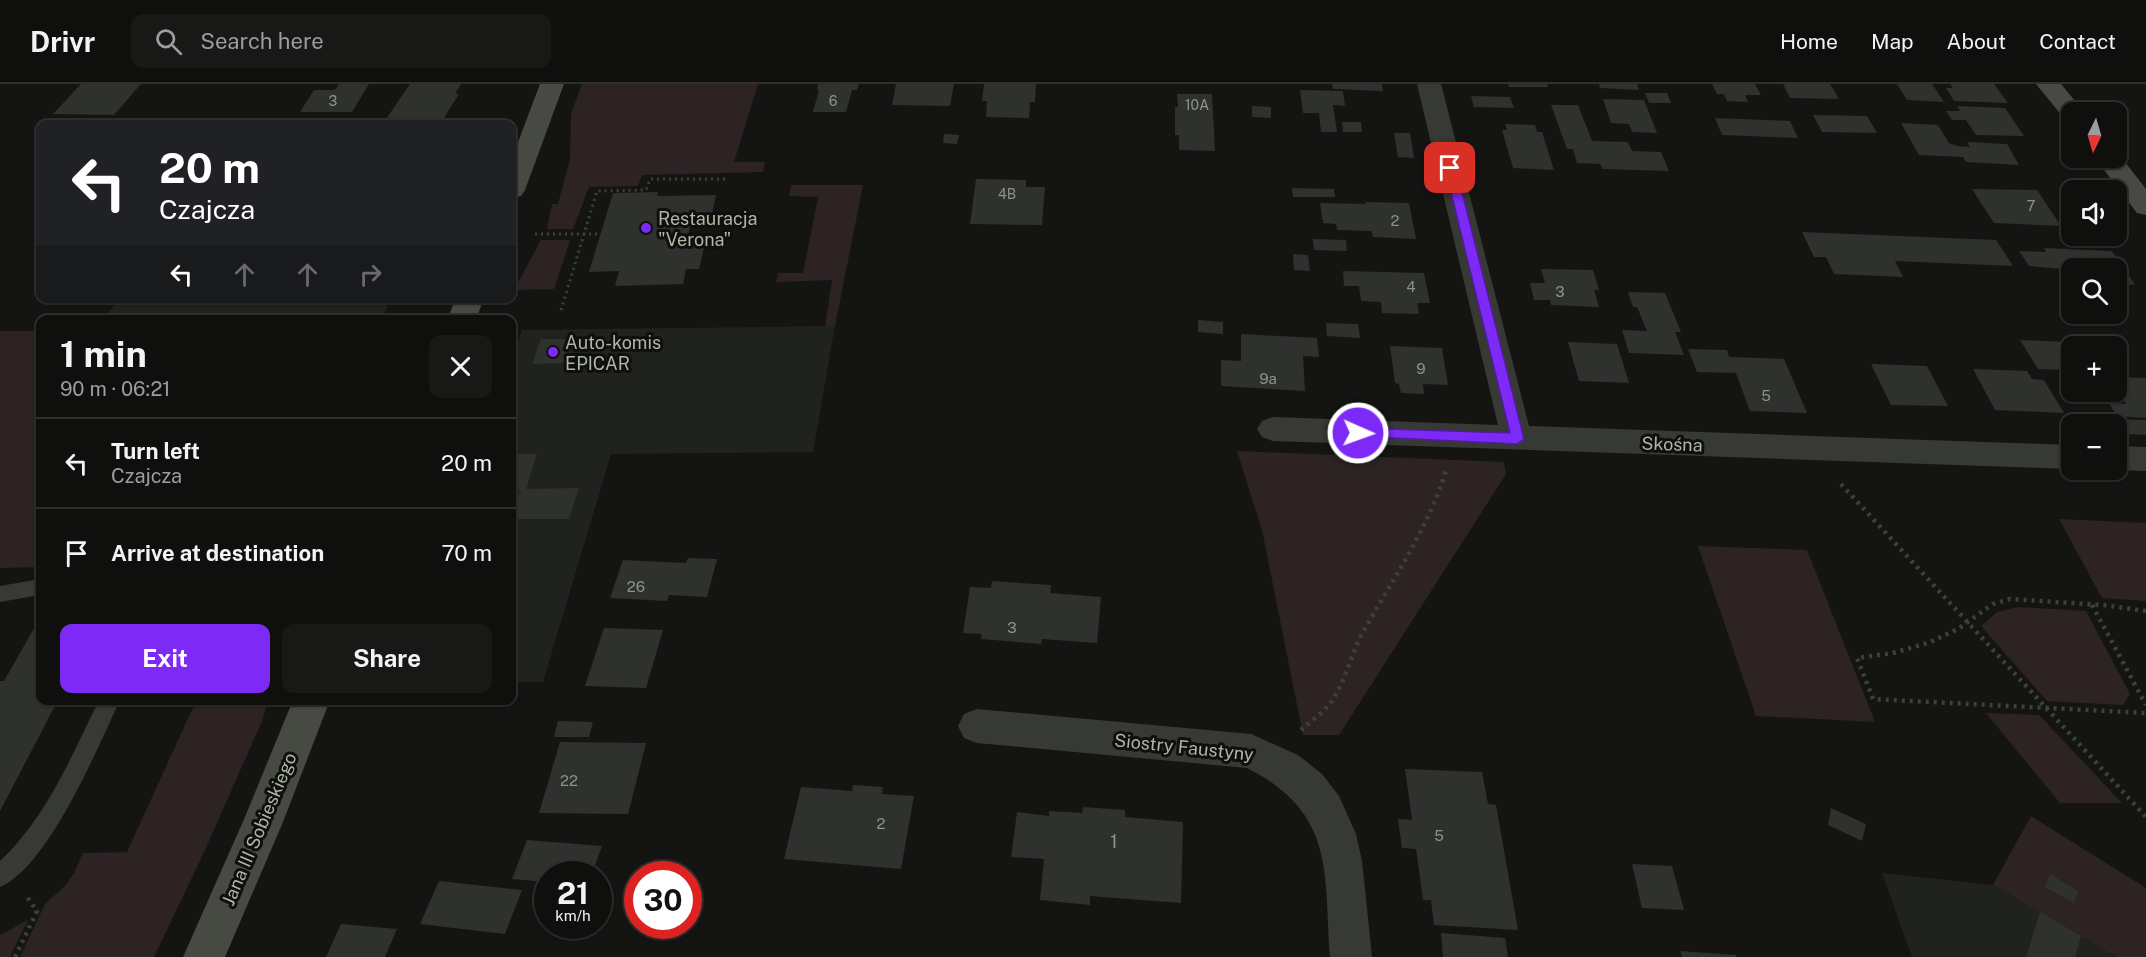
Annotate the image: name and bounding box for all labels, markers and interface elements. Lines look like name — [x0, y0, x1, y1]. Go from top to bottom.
search box — [131, 14, 551, 68]
text: Drivr — [30, 25, 95, 58]
icon: search — [152, 25, 185, 58]
text: Search here — [200, 28, 324, 54]
text: Home — [1780, 29, 1838, 54]
text: Map — [1871, 29, 1914, 54]
text: About — [1947, 29, 2006, 54]
text: Contact — [2039, 29, 2116, 54]
house number: 3 — [329, 93, 338, 109]
house number: 6 — [829, 93, 838, 109]
house number: 10A — [1185, 97, 1209, 113]
north arrow — [2061, 102, 2127, 168]
map controls — [2061, 102, 2127, 480]
pin — [1424, 142, 1475, 193]
text: 20 m — [159, 143, 260, 192]
icon: left — [60, 144, 138, 222]
icon: arrive — [1433, 151, 1466, 184]
button: sound — [2061, 180, 2127, 246]
house number: 4B — [998, 186, 1016, 202]
text: Czajcza — [159, 193, 255, 225]
house number: 7 — [2026, 197, 2036, 214]
place label: Restauracja "Verona" — [658, 208, 758, 250]
house number: 2 — [1391, 212, 1400, 229]
marker: Restauracja "Verona" — [639, 221, 653, 235]
icon: left — [165, 258, 198, 291]
icon: ahead — [228, 258, 261, 291]
icon: ahead — [291, 258, 324, 291]
icon: right — [354, 258, 387, 291]
button: search — [2061, 258, 2127, 324]
house number: 4 — [1406, 278, 1416, 295]
house number: 3 — [1555, 283, 1565, 300]
place label: Auto-komis EPICAR — [565, 332, 661, 374]
text: 1 min — [60, 333, 147, 375]
button: close — [429, 335, 492, 398]
button: + — [2061, 336, 2127, 402]
marker: Auto-komis EPICAR — [546, 345, 560, 359]
house number: 9 — [1416, 360, 1426, 377]
house number: 9a — [1259, 370, 1277, 387]
text: 90 m · 06:21 — [60, 377, 170, 401]
house number: 5 — [1761, 387, 1771, 404]
position arrow — [1326, 401, 1390, 465]
button: − — [2061, 414, 2127, 480]
street label: Skośna — [1641, 432, 1703, 456]
text: Turn left — [111, 438, 200, 464]
icon: left — [60, 447, 93, 480]
text: 20 m — [441, 450, 492, 476]
text: Czajcza — [111, 464, 182, 488]
icon: arrive — [60, 537, 93, 570]
text: Arrive at destination — [111, 540, 324, 566]
text: 70 m — [441, 540, 492, 566]
house number: 26 — [627, 578, 645, 595]
house number: 3 — [1007, 619, 1017, 636]
button: Exit — [60, 624, 270, 693]
button: Share — [282, 624, 492, 693]
street label: Siostry Faustyny — [1113, 729, 1255, 765]
street label: Jana III Sobieskiego — [217, 750, 301, 908]
house number: 22 — [560, 772, 578, 789]
house number: 2 — [877, 815, 886, 832]
house number: 5 — [1434, 827, 1444, 844]
house number: 1 — [1110, 831, 1118, 852]
speed limit sign: 30 — [624, 861, 702, 939]
text: 21 — [557, 875, 589, 911]
text: km/h — [555, 907, 591, 924]

